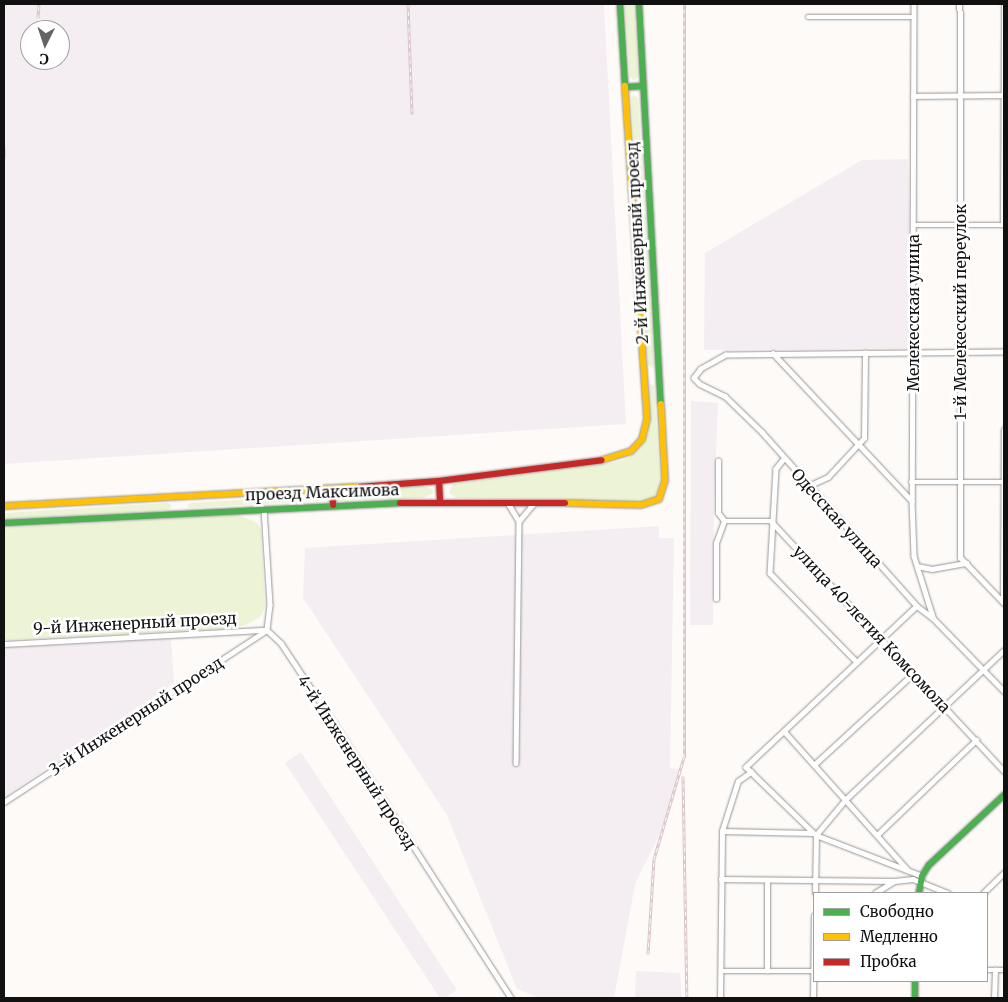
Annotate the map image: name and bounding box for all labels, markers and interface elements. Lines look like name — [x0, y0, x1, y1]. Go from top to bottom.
north arrow — [20, 20, 70, 70]
text: С — [39, 50, 49, 68]
street label: 2-й Инженерный проезд — [622, 141, 652, 345]
street label: 1-й Мелекесский переулок — [950, 204, 970, 420]
street label: Мелекесская улица — [903, 234, 923, 392]
street label: Одесская улица — [787, 464, 887, 572]
street label: проезд Максимова — [245, 480, 399, 504]
street label: улица 40-летия Комсомола — [789, 541, 955, 717]
street label: 9-й Инженерный проезд — [33, 608, 237, 638]
street label: 3-й Инженерный проезд — [46, 653, 226, 779]
street label: 4-й Инженерный проезд — [293, 671, 421, 853]
legend — [813, 892, 988, 982]
text: Свободно — [860, 902, 934, 921]
text: Медленно — [860, 927, 938, 946]
text: Пробка — [860, 952, 917, 971]

